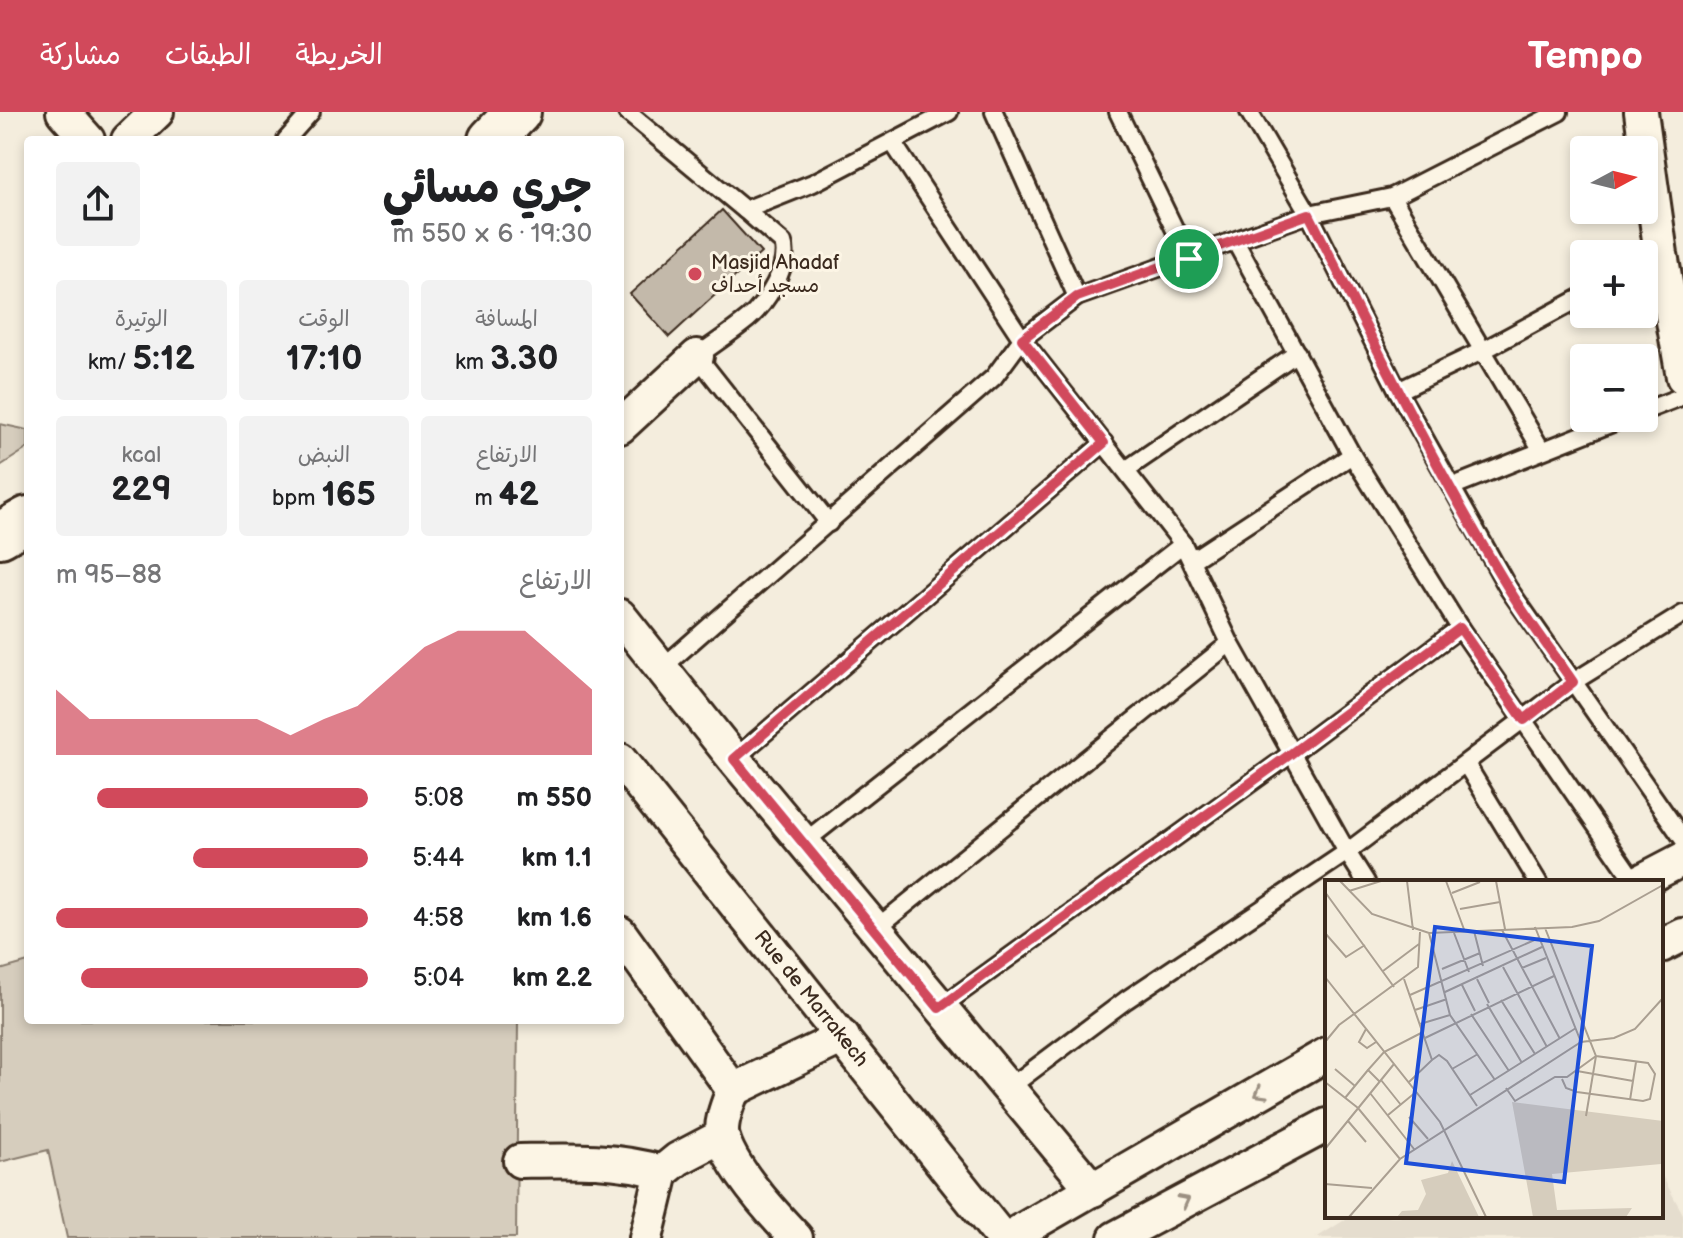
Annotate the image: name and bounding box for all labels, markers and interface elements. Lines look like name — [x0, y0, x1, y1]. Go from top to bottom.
text: Tempo — [1528, 34, 1643, 79]
text: مشاركة — [40, 39, 121, 72]
text: الطبقات — [165, 39, 251, 72]
text: الخريطة — [295, 39, 383, 72]
north arrow — [1570, 136, 1658, 224]
map controls — [1570, 136, 1658, 432]
button: share — [56, 162, 140, 246]
text: جري مسائي — [382, 162, 592, 215]
text: 19:30 · 6 × 550 m — [393, 219, 592, 250]
pin — [1155, 225, 1223, 293]
icon: arrive — [1167, 237, 1211, 281]
button: + — [1570, 240, 1658, 328]
place label: Masjid Ahadaf مسجد أحداف — [711, 251, 839, 298]
marker: Masjid Ahadaf مسجد أحداف — [686, 265, 704, 283]
text: الوتيرة — [115, 306, 168, 333]
text: الوقت — [298, 306, 350, 333]
text: المسافة — [475, 306, 538, 333]
text: 5:12 — [133, 338, 195, 379]
text: 17:10 — [286, 338, 362, 379]
text: 3.30 — [490, 338, 558, 379]
button: − — [1570, 344, 1658, 432]
text: /km — [88, 349, 133, 376]
text: km — [455, 349, 490, 376]
text: kcal — [122, 442, 161, 469]
text: النبض — [298, 442, 350, 469]
text: الارتفاع — [476, 442, 538, 469]
text: 229 — [111, 469, 172, 510]
text: 165 — [321, 474, 376, 515]
text: 42 — [499, 474, 539, 515]
text: bpm — [272, 485, 321, 512]
text: m — [474, 485, 499, 512]
text: 88–95 m — [56, 560, 162, 591]
text: الارتفاع — [519, 566, 592, 597]
text: 5:08 — [413, 783, 464, 814]
text: 550 m — [517, 783, 592, 814]
text: 5:44 — [412, 843, 464, 874]
text: 1.1 km — [522, 843, 592, 874]
inset map — [1325, 880, 1663, 1218]
text: 4:58 — [413, 903, 464, 934]
text: 1.6 km — [517, 903, 592, 934]
street label: Rue de Marrakech — [749, 926, 874, 1072]
text: 5:04 — [413, 963, 464, 994]
text: 2.2 km — [512, 963, 592, 994]
one-way arrow — [1254, 1083, 1268, 1099]
one-way arrow — [1176, 1196, 1191, 1211]

